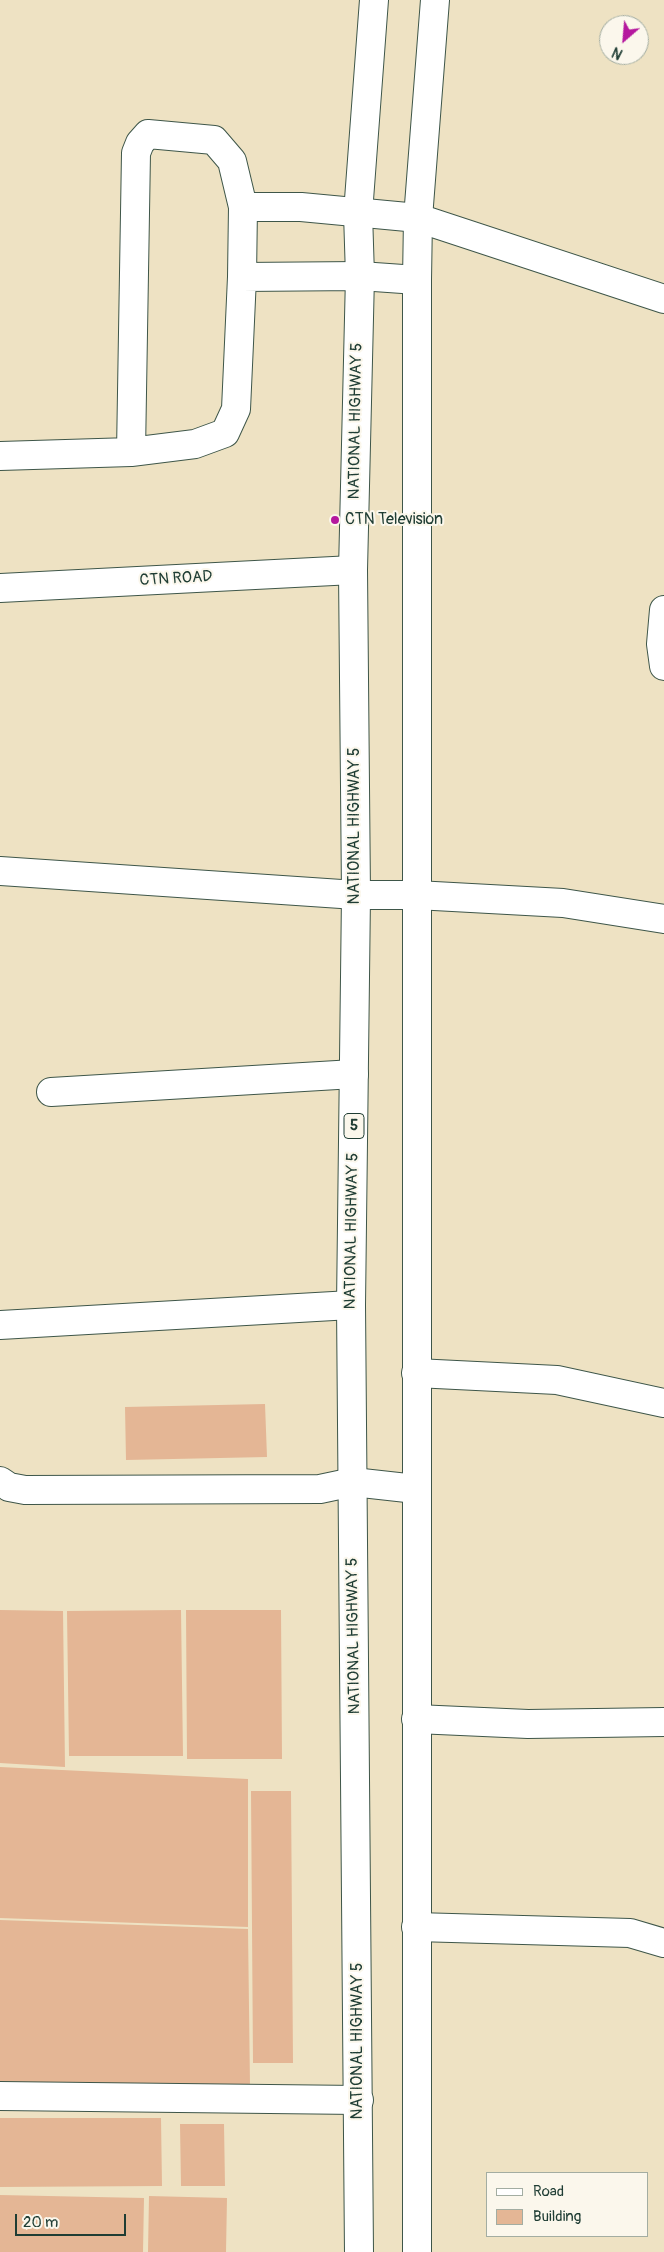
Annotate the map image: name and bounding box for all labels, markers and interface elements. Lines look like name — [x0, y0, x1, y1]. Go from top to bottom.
north arrow — [599, 15, 649, 65]
text: N — [609, 43, 625, 63]
street label: NATIONAL HIGHWAY 5 — [345, 342, 367, 500]
place label: CTN Television — [345, 510, 443, 530]
marker: CTN Television — [329, 514, 341, 526]
street label: CTN ROAD — [139, 568, 213, 590]
street label: NATIONAL HIGHWAY 5 — [345, 748, 365, 904]
road number: 5 — [344, 1114, 364, 1138]
street label: NATIONAL HIGHWAY 5 — [341, 1152, 363, 1310]
street label: NATIONAL HIGHWAY 5 — [343, 1557, 365, 1715]
street label: NATIONAL HIGHWAY 5 — [348, 1963, 368, 2119]
legend — [487, 2172, 649, 2237]
text: Road — [533, 2182, 564, 2201]
scale bar — [18, 2204, 129, 2236]
text: Building — [533, 2207, 581, 2226]
text: 20 m — [23, 2213, 58, 2232]

